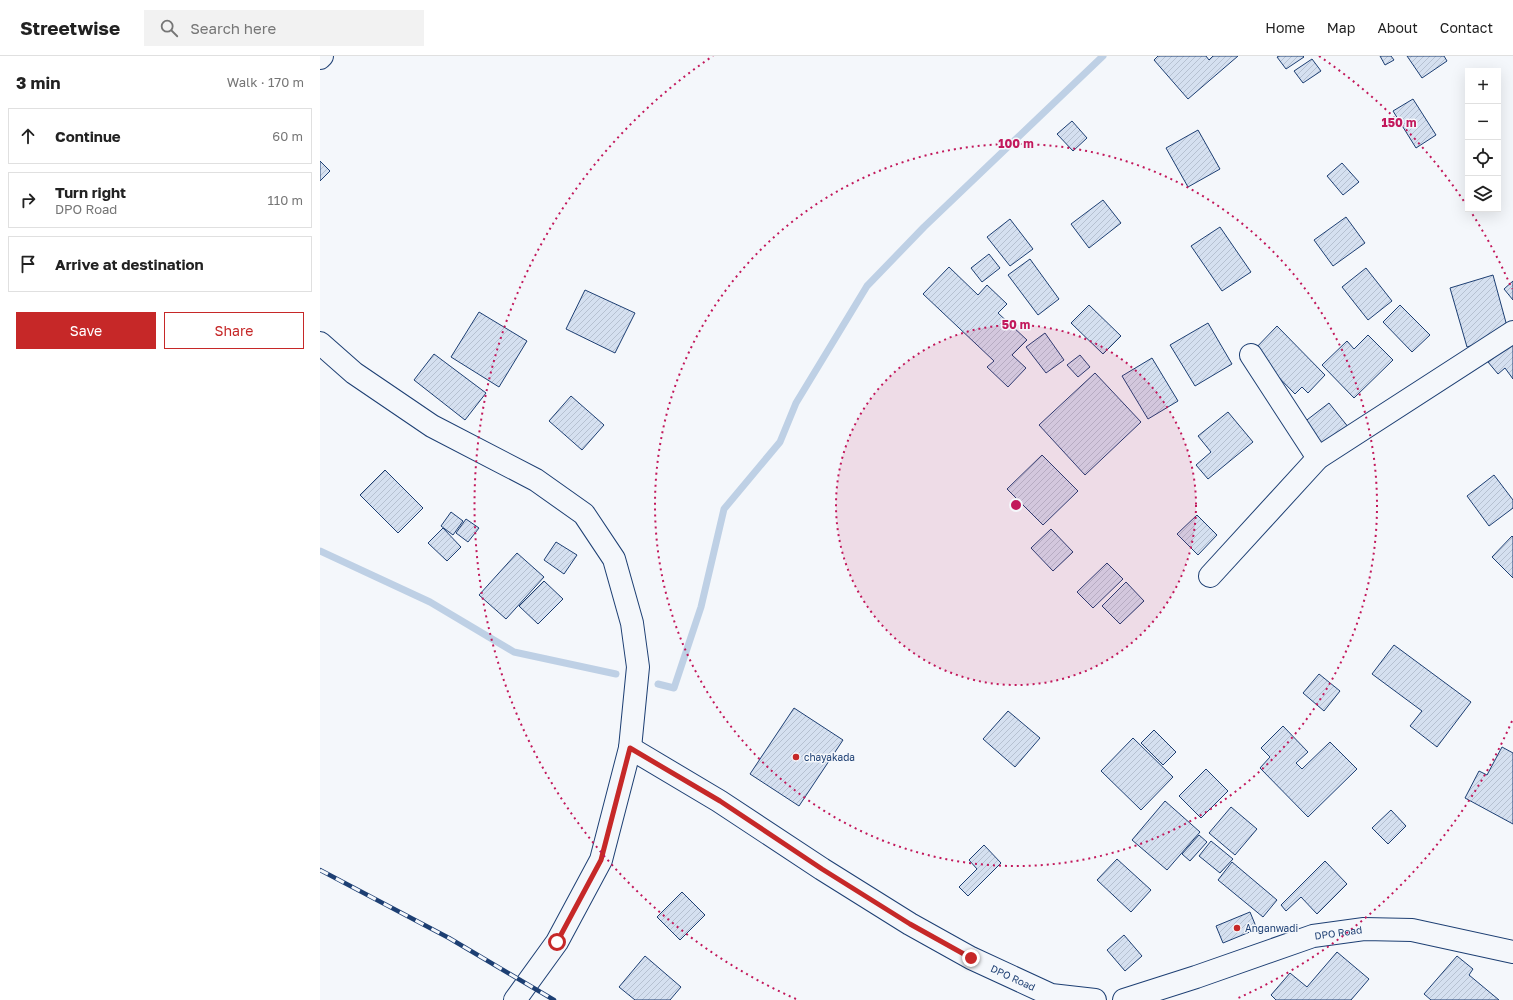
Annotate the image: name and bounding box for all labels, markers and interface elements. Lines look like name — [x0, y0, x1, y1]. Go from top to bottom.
search box — [144, 10, 424, 46]
text: Streetwise — [20, 16, 120, 39]
icon: search — [158, 17, 180, 39]
text: Search here — [190, 19, 276, 37]
text: Home — [1265, 19, 1305, 36]
text: Map — [1327, 19, 1355, 36]
text: About — [1377, 19, 1418, 36]
text: Contact — [1440, 19, 1493, 36]
map controls — [1465, 68, 1501, 212]
button: + — [1465, 68, 1501, 104]
text: 3 min — [16, 72, 60, 93]
text: Walk · 170 m — [227, 74, 304, 90]
button: − — [1465, 104, 1501, 140]
text: 150 m — [1382, 115, 1416, 130]
icon: ahead — [17, 125, 39, 147]
text: Continue — [55, 127, 121, 145]
text: 60 m — [272, 128, 303, 144]
text: 100 m — [998, 136, 1034, 151]
button: locate — [1465, 140, 1501, 176]
button: layers — [1465, 176, 1501, 212]
text: Turn right — [55, 183, 126, 201]
icon: right — [17, 189, 39, 211]
text: 110 m — [268, 192, 303, 208]
text: DPO Road — [55, 201, 117, 217]
icon: arrive — [17, 253, 39, 275]
text: Arrive at destination — [55, 255, 204, 273]
button: Save — [16, 312, 156, 349]
button: Share — [164, 312, 304, 349]
text: 50 m — [1002, 317, 1030, 332]
centre of rings — [1009, 498, 1023, 512]
place label: chayakada — [804, 751, 855, 763]
marker: chayakada — [791, 752, 801, 762]
place label: Anganwadi — [1245, 922, 1298, 934]
marker: Anganwadi — [1232, 923, 1242, 933]
street label: DPO Road — [1314, 923, 1363, 942]
route start — [548, 933, 566, 951]
route end — [962, 949, 980, 967]
street label: DPO Road — [989, 962, 1037, 993]

